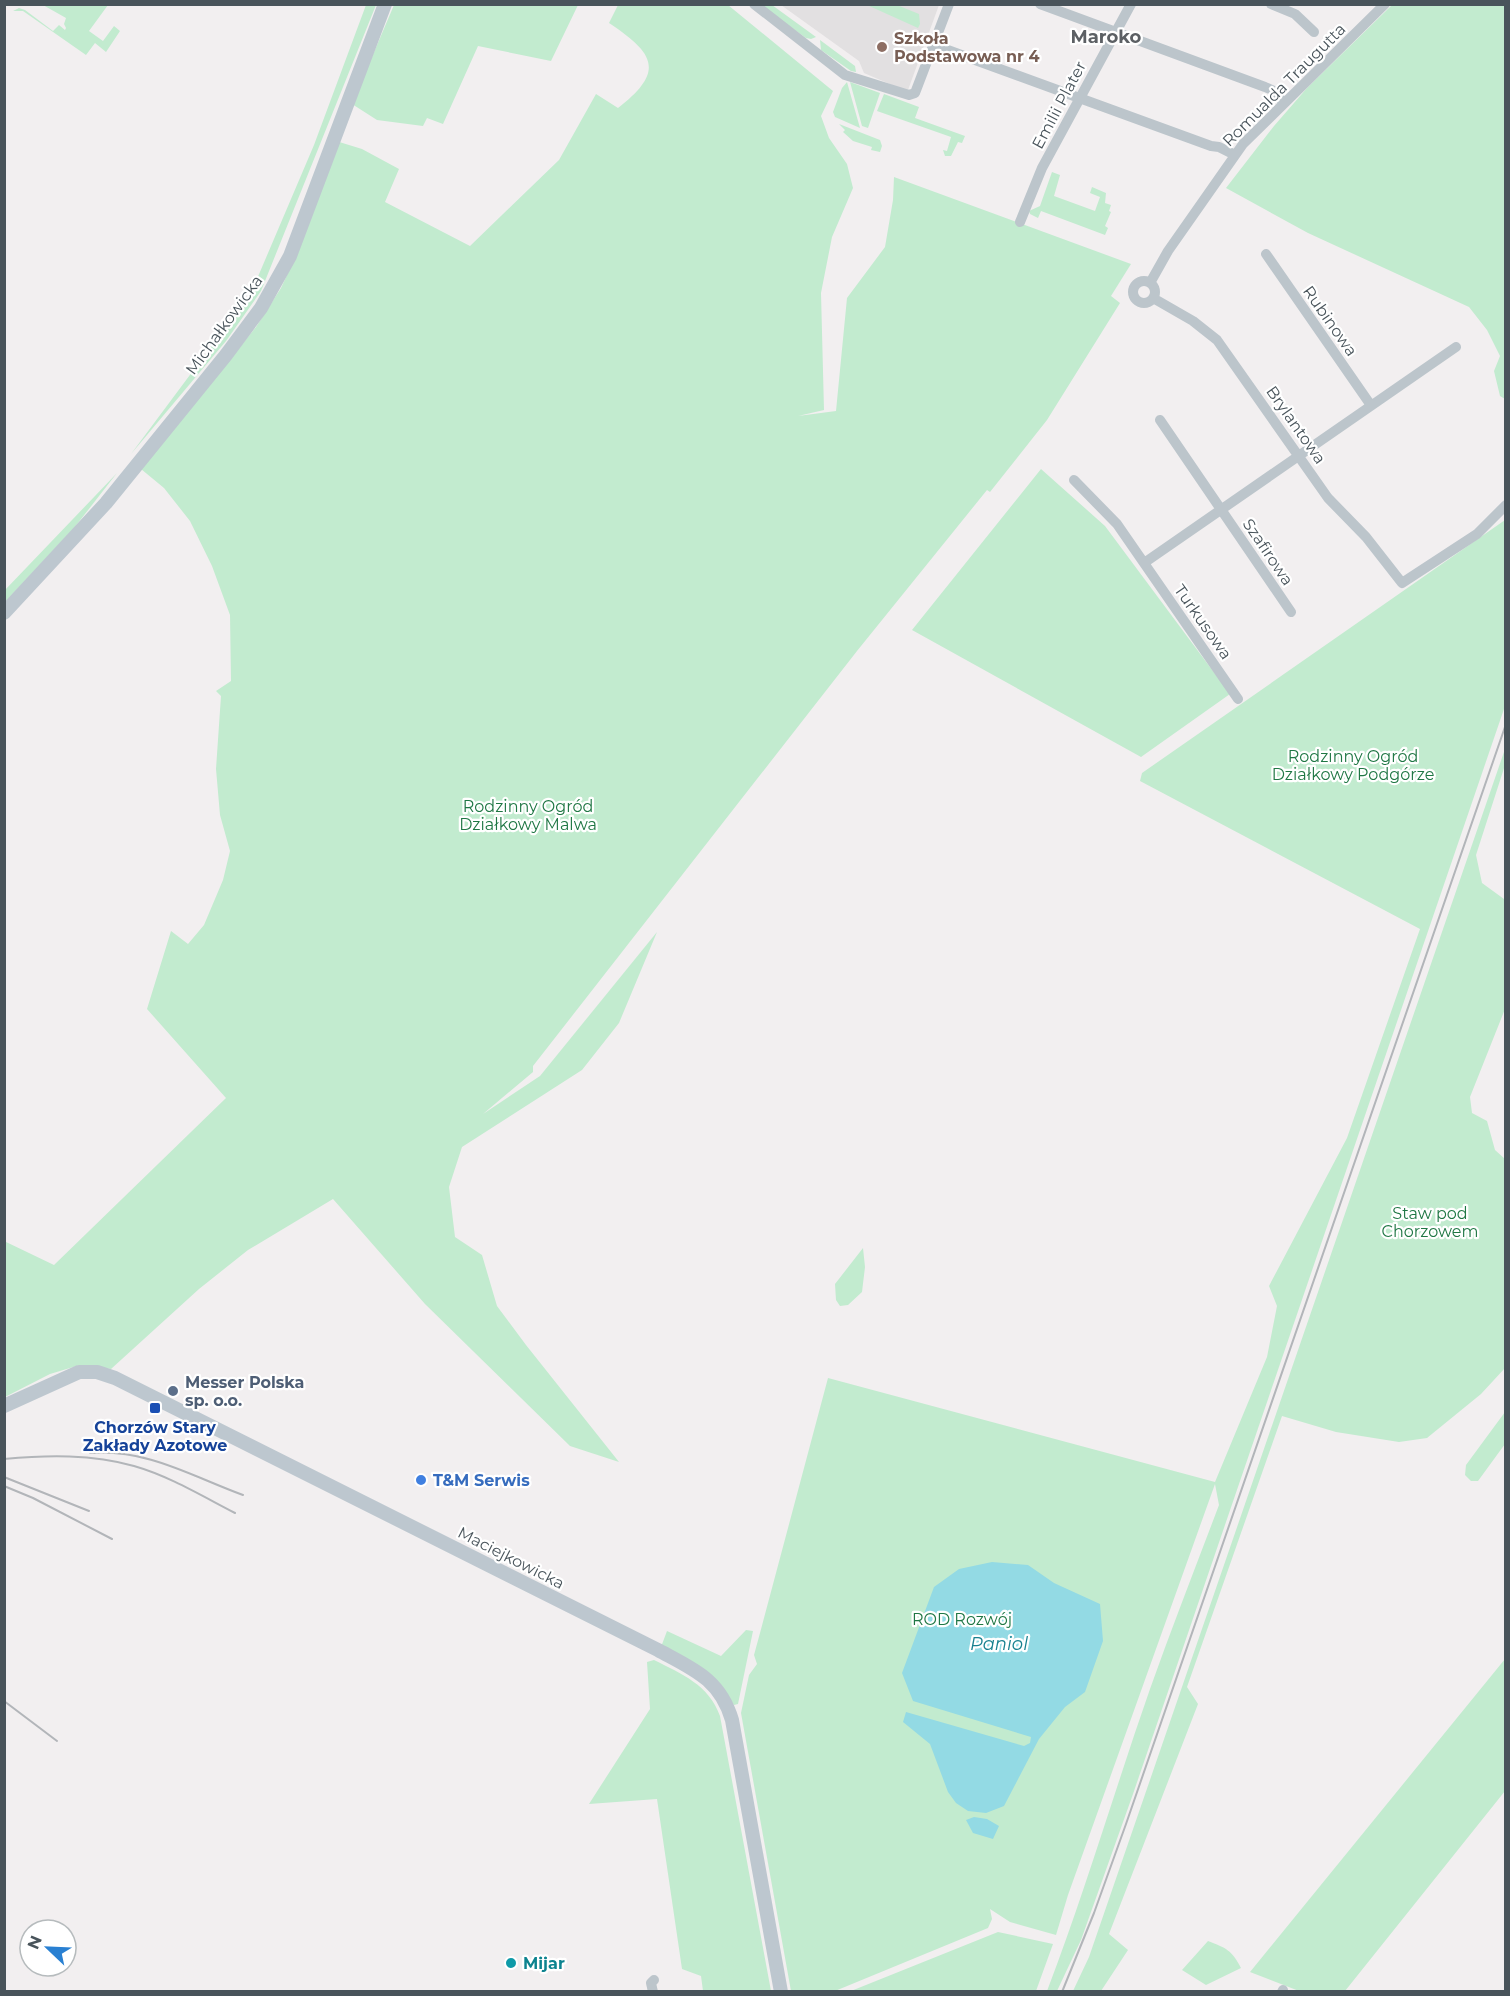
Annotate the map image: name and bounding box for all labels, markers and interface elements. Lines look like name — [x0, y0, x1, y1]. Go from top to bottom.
street label: Romualda Traugutta — [1219, 20, 1349, 150]
district label: Maroko — [1071, 26, 1142, 48]
place label: Szkoła Podstawowa nr 4 — [894, 29, 1040, 66]
marker: Szkoła Podstawowa nr 4 — [875, 40, 889, 54]
street label: Emilii Plater — [1028, 58, 1090, 152]
street label: Michałkowicka — [182, 272, 266, 378]
street label: Rubinowa — [1299, 282, 1361, 360]
street label: Brylantowa — [1262, 382, 1330, 468]
street label: Szafirowa — [1239, 515, 1297, 589]
street label: Turkusowa — [1170, 581, 1236, 663]
park label: Rodzinny Ogród Działkowy Podgórze — [1272, 747, 1434, 784]
park label: Rodzinny Ogród Działkowy Malwa — [459, 797, 597, 834]
park label: Staw pod Chorzowem — [1382, 1204, 1478, 1241]
place label: Messer Polska sp. o.o. — [185, 1373, 304, 1410]
marker: Messer Polska sp. o.o. — [166, 1384, 180, 1398]
marker: Chorzów Stary Zakłady Azotowe — [148, 1401, 162, 1415]
place label: Chorzów Stary Zakłady Azotowe — [83, 1418, 227, 1455]
place label: T&M Serwis — [433, 1471, 530, 1490]
marker: T&M Serwis — [414, 1473, 428, 1487]
street label: Maciejkowicka — [455, 1523, 567, 1593]
park label: ROD Rozwój — [912, 1610, 1012, 1629]
water label: Paniol — [970, 1633, 1028, 1655]
north arrow — [18, 1918, 78, 1978]
text: N — [23, 1933, 46, 1952]
place label: Mijar — [523, 1954, 565, 1973]
marker: Mijar — [504, 1956, 518, 1970]

